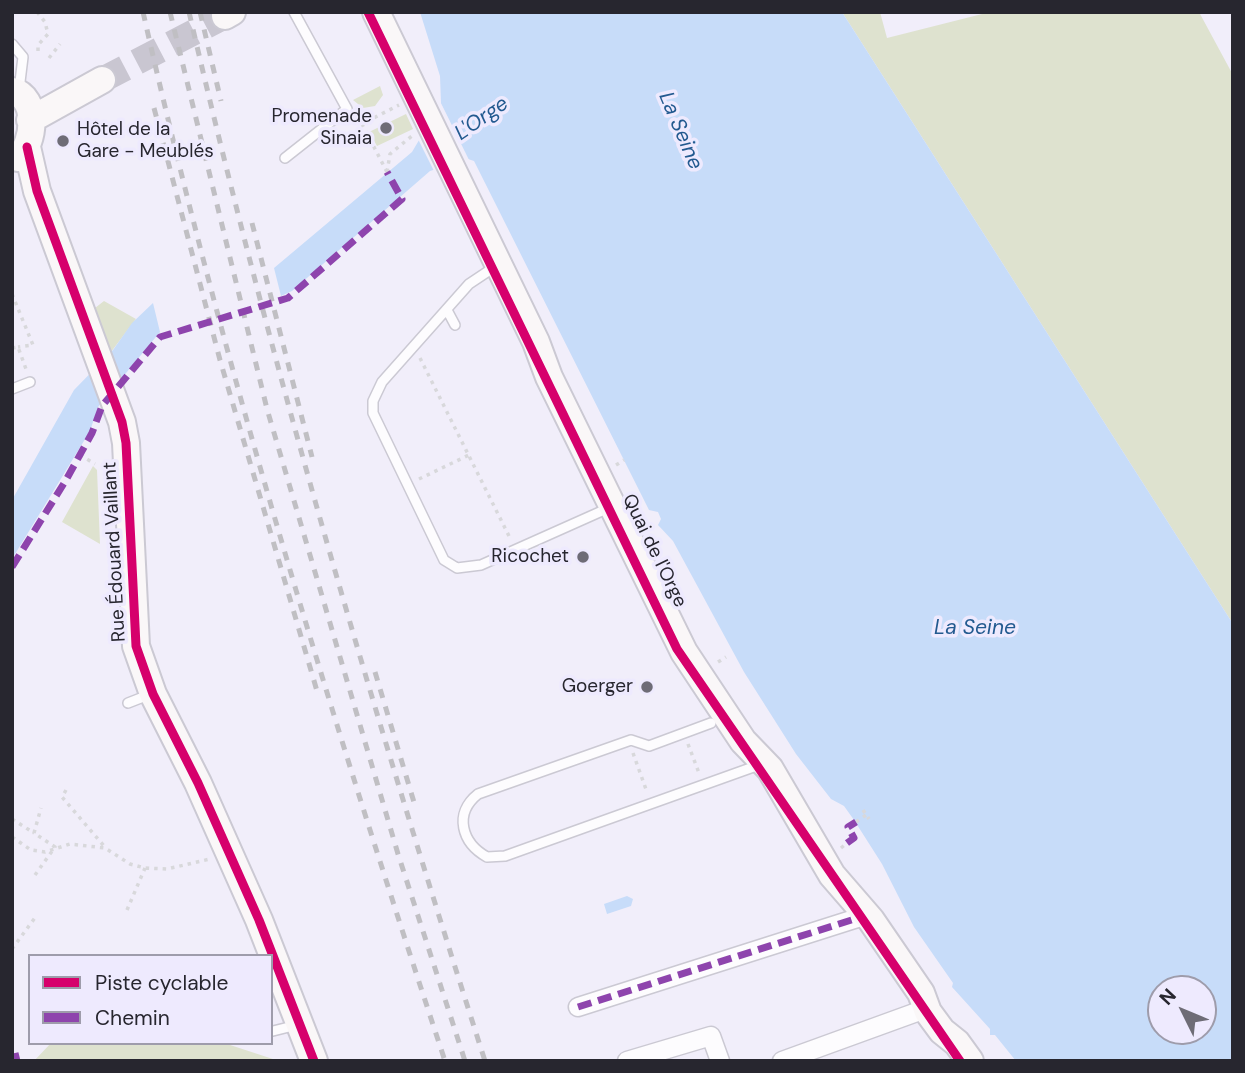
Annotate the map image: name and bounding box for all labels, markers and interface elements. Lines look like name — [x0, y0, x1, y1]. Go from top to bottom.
water label: La Seine — [652, 88, 708, 174]
water label: L'Orge — [450, 92, 514, 146]
place label: Promenade Sinaia — [271, 106, 372, 150]
place label: Hôtel de la Gare - Meublés — [77, 119, 214, 163]
marker: Promenade Sinaia — [378, 120, 394, 136]
marker: Hôtel de la Gare - Meublés — [55, 133, 71, 149]
street label: Rue Édouard Vaillant — [99, 461, 131, 643]
street label: Quai de l'Orge — [617, 491, 691, 611]
place label: Ricochet — [491, 546, 569, 568]
marker: Ricochet — [575, 549, 591, 565]
water label: La Seine — [934, 615, 1016, 641]
place label: Goerger — [562, 676, 633, 698]
marker: Goerger — [639, 679, 655, 695]
legend — [28, 954, 273, 1045]
text: Piste cyclable — [95, 969, 228, 997]
north arrow — [1147, 975, 1217, 1045]
text: N — [1154, 983, 1182, 1010]
text: Chemin — [95, 1004, 170, 1032]

